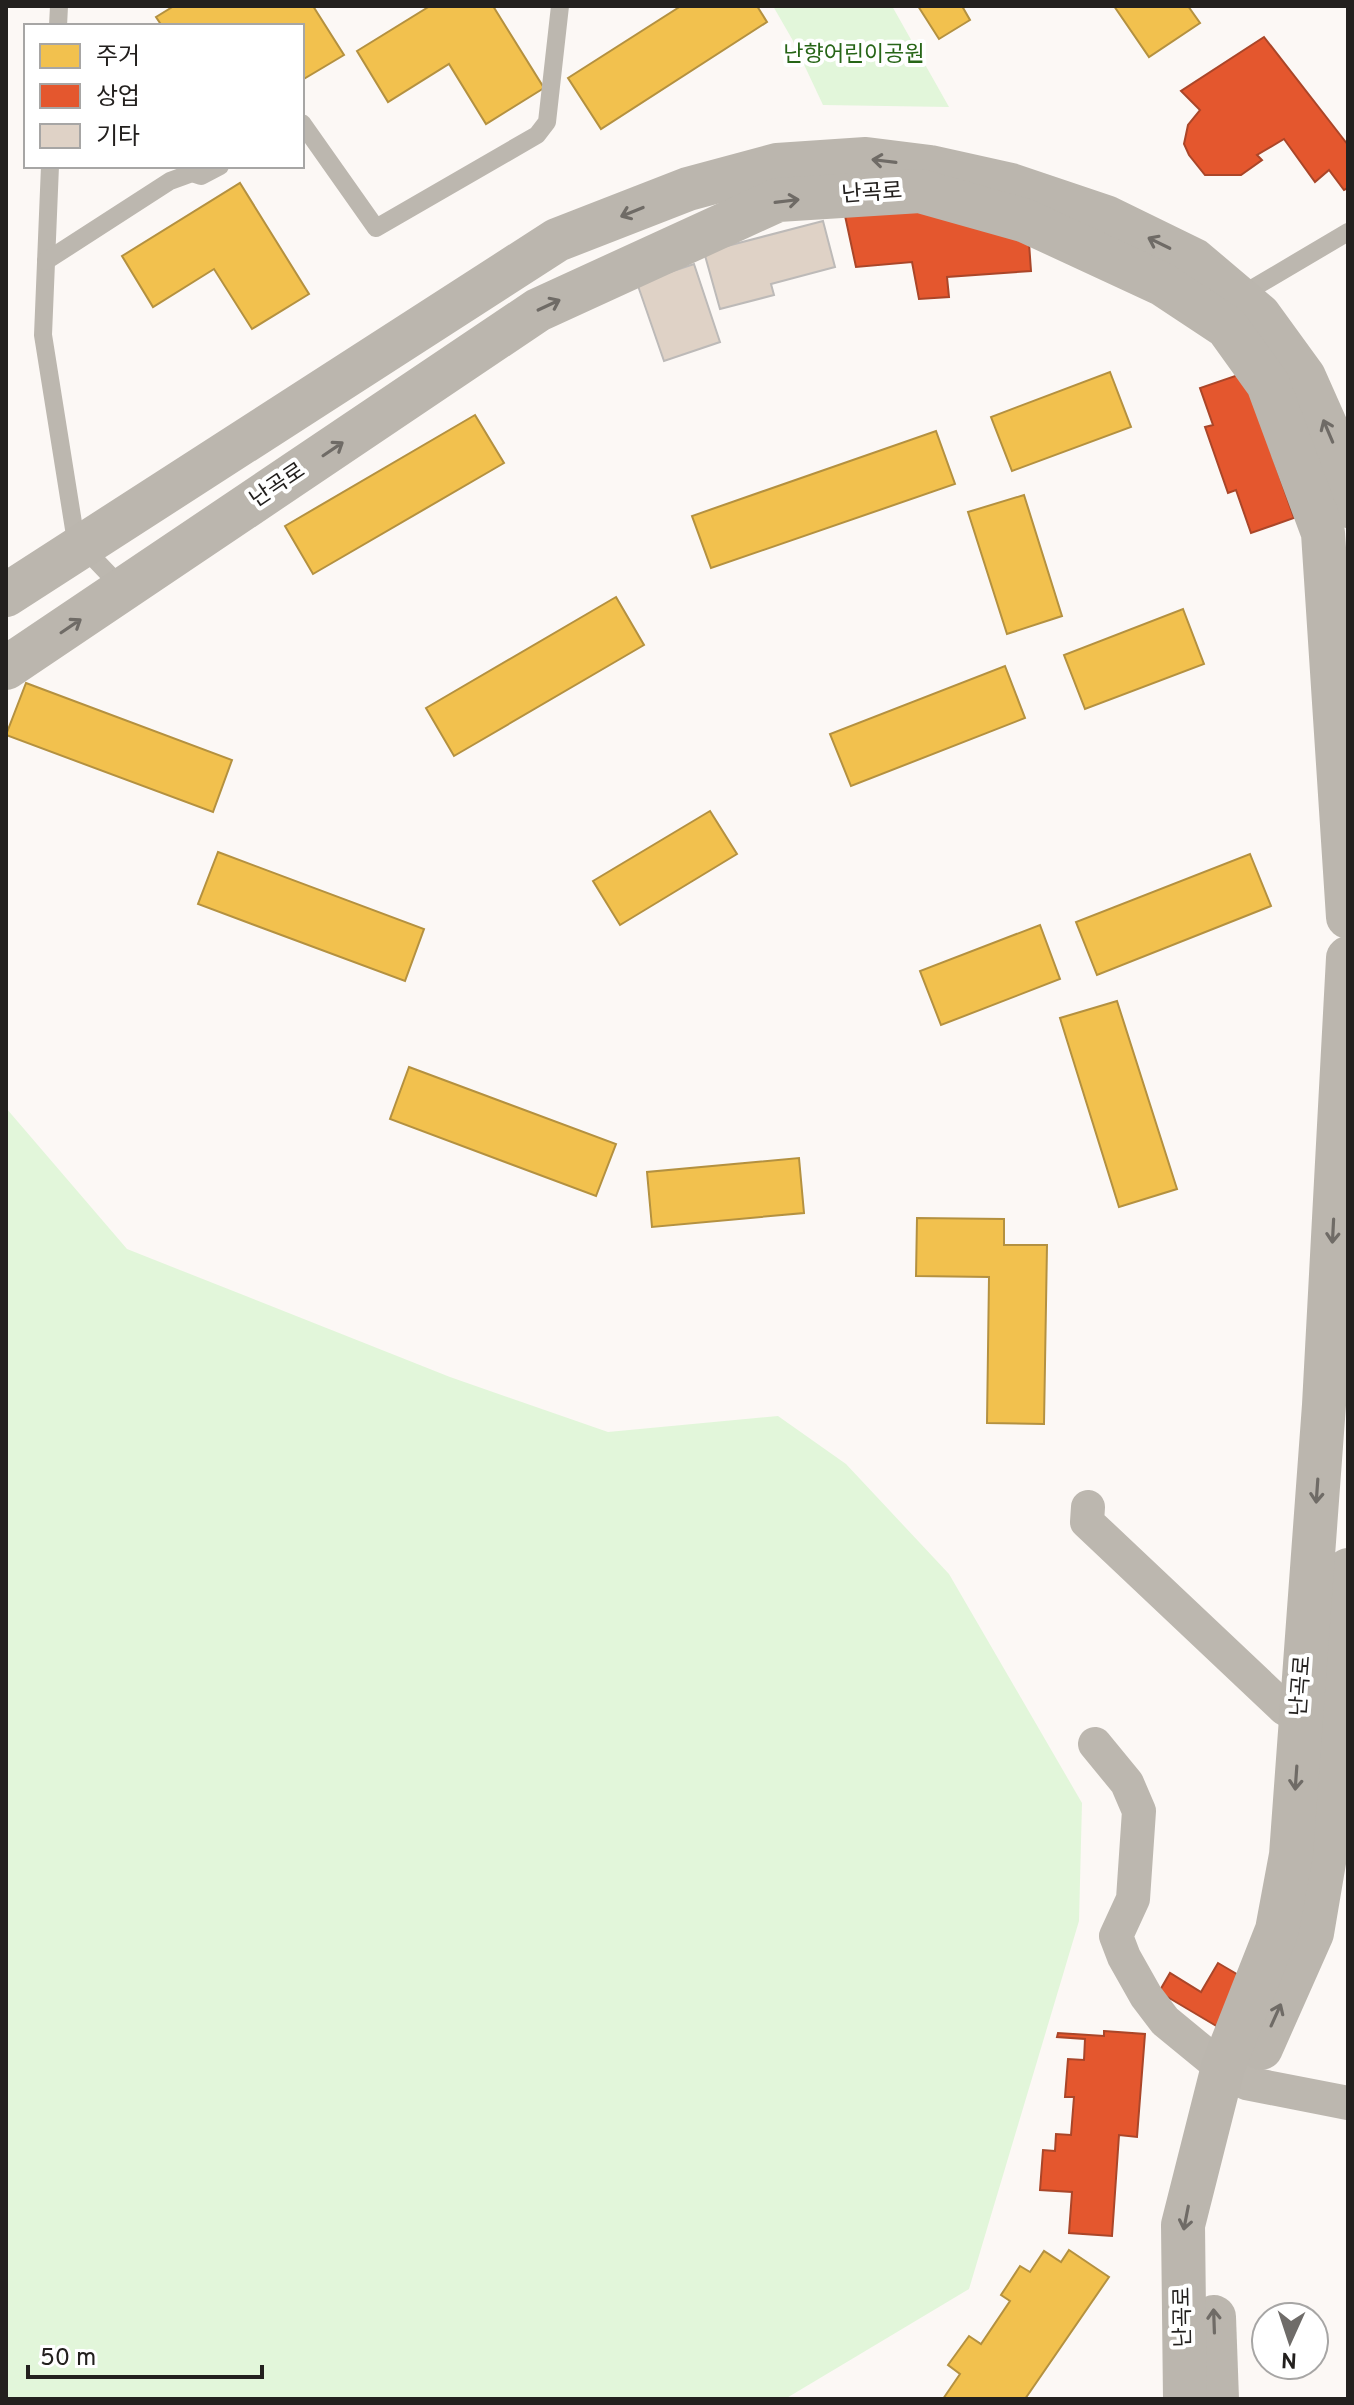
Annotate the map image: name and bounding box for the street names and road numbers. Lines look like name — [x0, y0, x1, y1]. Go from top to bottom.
street label: 난곡로 — [841, 178, 903, 210]
street label: 난곡로 — [245, 458, 311, 514]
street label: 난곡로 — [1286, 1655, 1318, 1717]
street label: 난곡로 — [1170, 2286, 1198, 2348]

